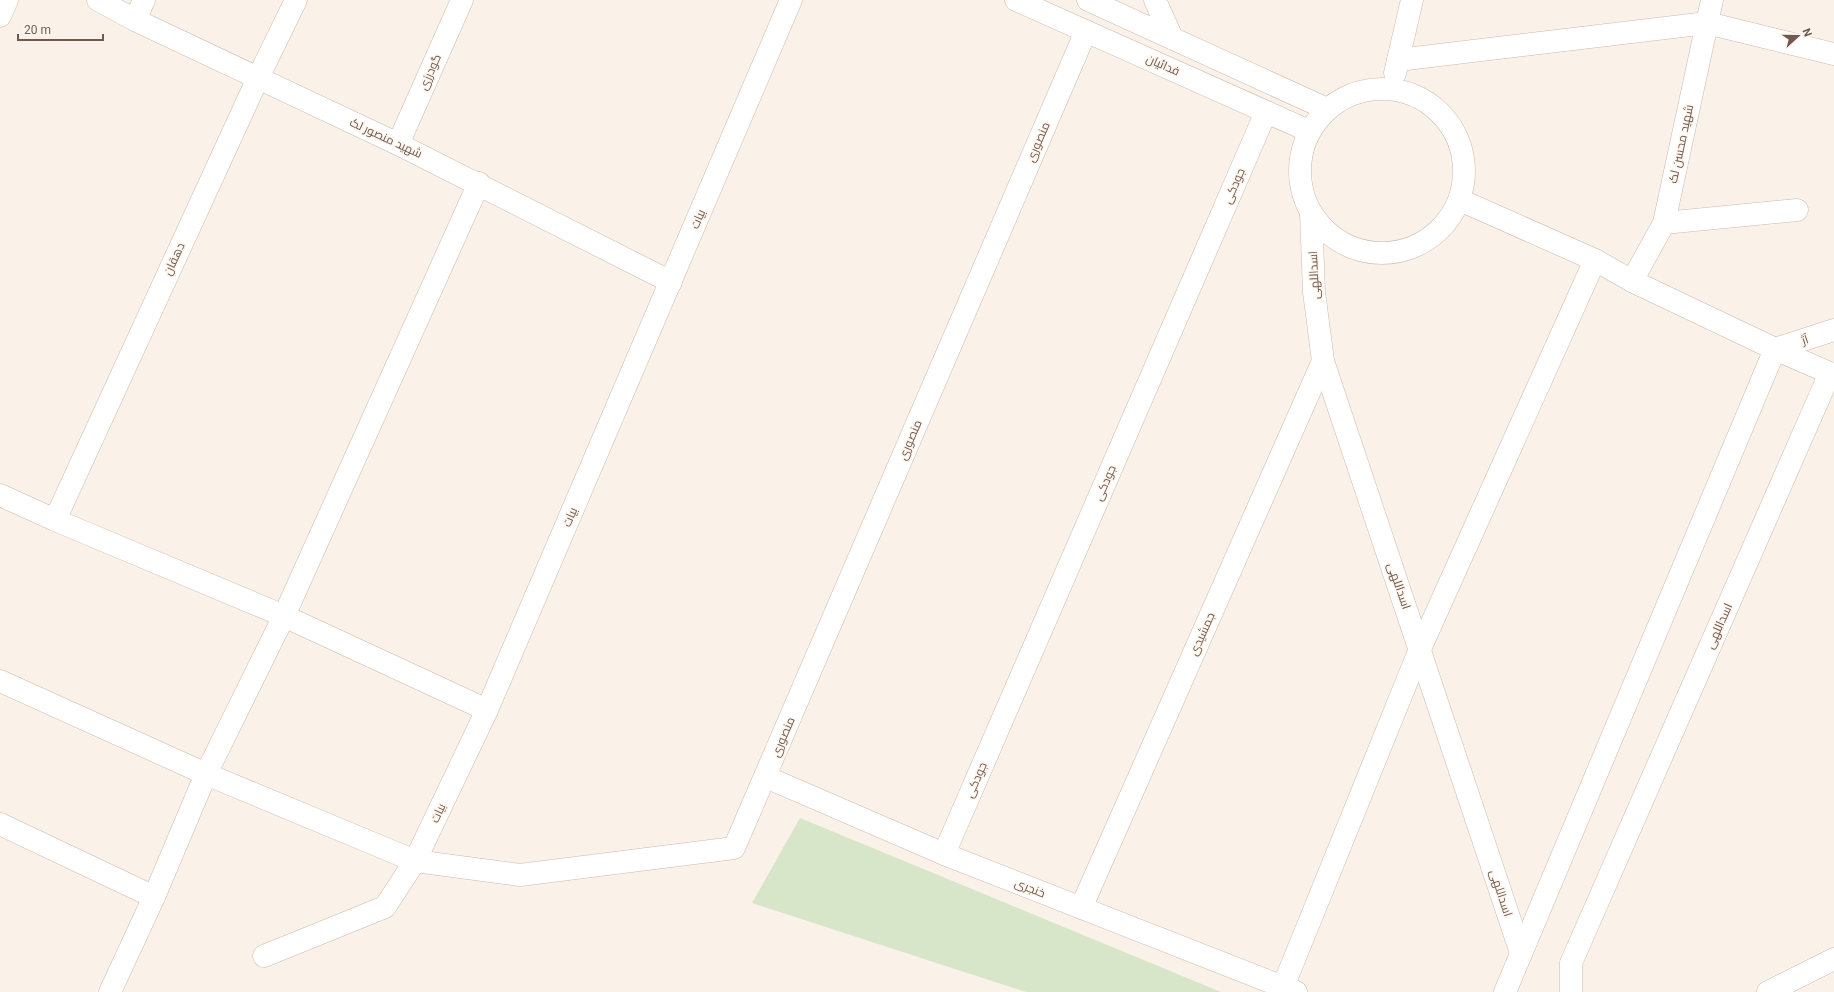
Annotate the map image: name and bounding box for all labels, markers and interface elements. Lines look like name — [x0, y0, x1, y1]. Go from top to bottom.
scale bar — [18, 16, 103, 42]
north arrow — [1778, 16, 1818, 56]
text: 20 m — [24, 23, 51, 37]
text: N — [1799, 27, 1814, 39]
street label: فدائیان — [1144, 51, 1182, 79]
street label: گودرزی — [416, 52, 444, 92]
street label: شهید محسن لک — [1666, 103, 1696, 185]
street label: شهید منصور لک — [348, 115, 425, 161]
street label: منصوری — [1023, 120, 1053, 164]
street label: جودکی — [1220, 166, 1248, 206]
street label: بیات — [688, 207, 708, 231]
street label: دهقان — [160, 240, 188, 278]
street label: اسداللهی — [1306, 251, 1322, 299]
street label: آژ — [1799, 332, 1811, 348]
street label: منصوری — [895, 418, 925, 462]
street label: جودکی — [1091, 463, 1119, 503]
street label: بیات — [560, 505, 580, 529]
street label: اسداللهی — [1385, 561, 1413, 611]
street label: اسداللهی — [1703, 601, 1735, 651]
street label: جمشیدی — [1186, 610, 1218, 658]
street label: منصوری — [768, 715, 798, 759]
street label: جودکی — [962, 760, 990, 800]
street label: بیات — [427, 801, 449, 825]
street label: اسداللهی — [1487, 868, 1515, 918]
street label: خنجری — [1013, 876, 1047, 900]

